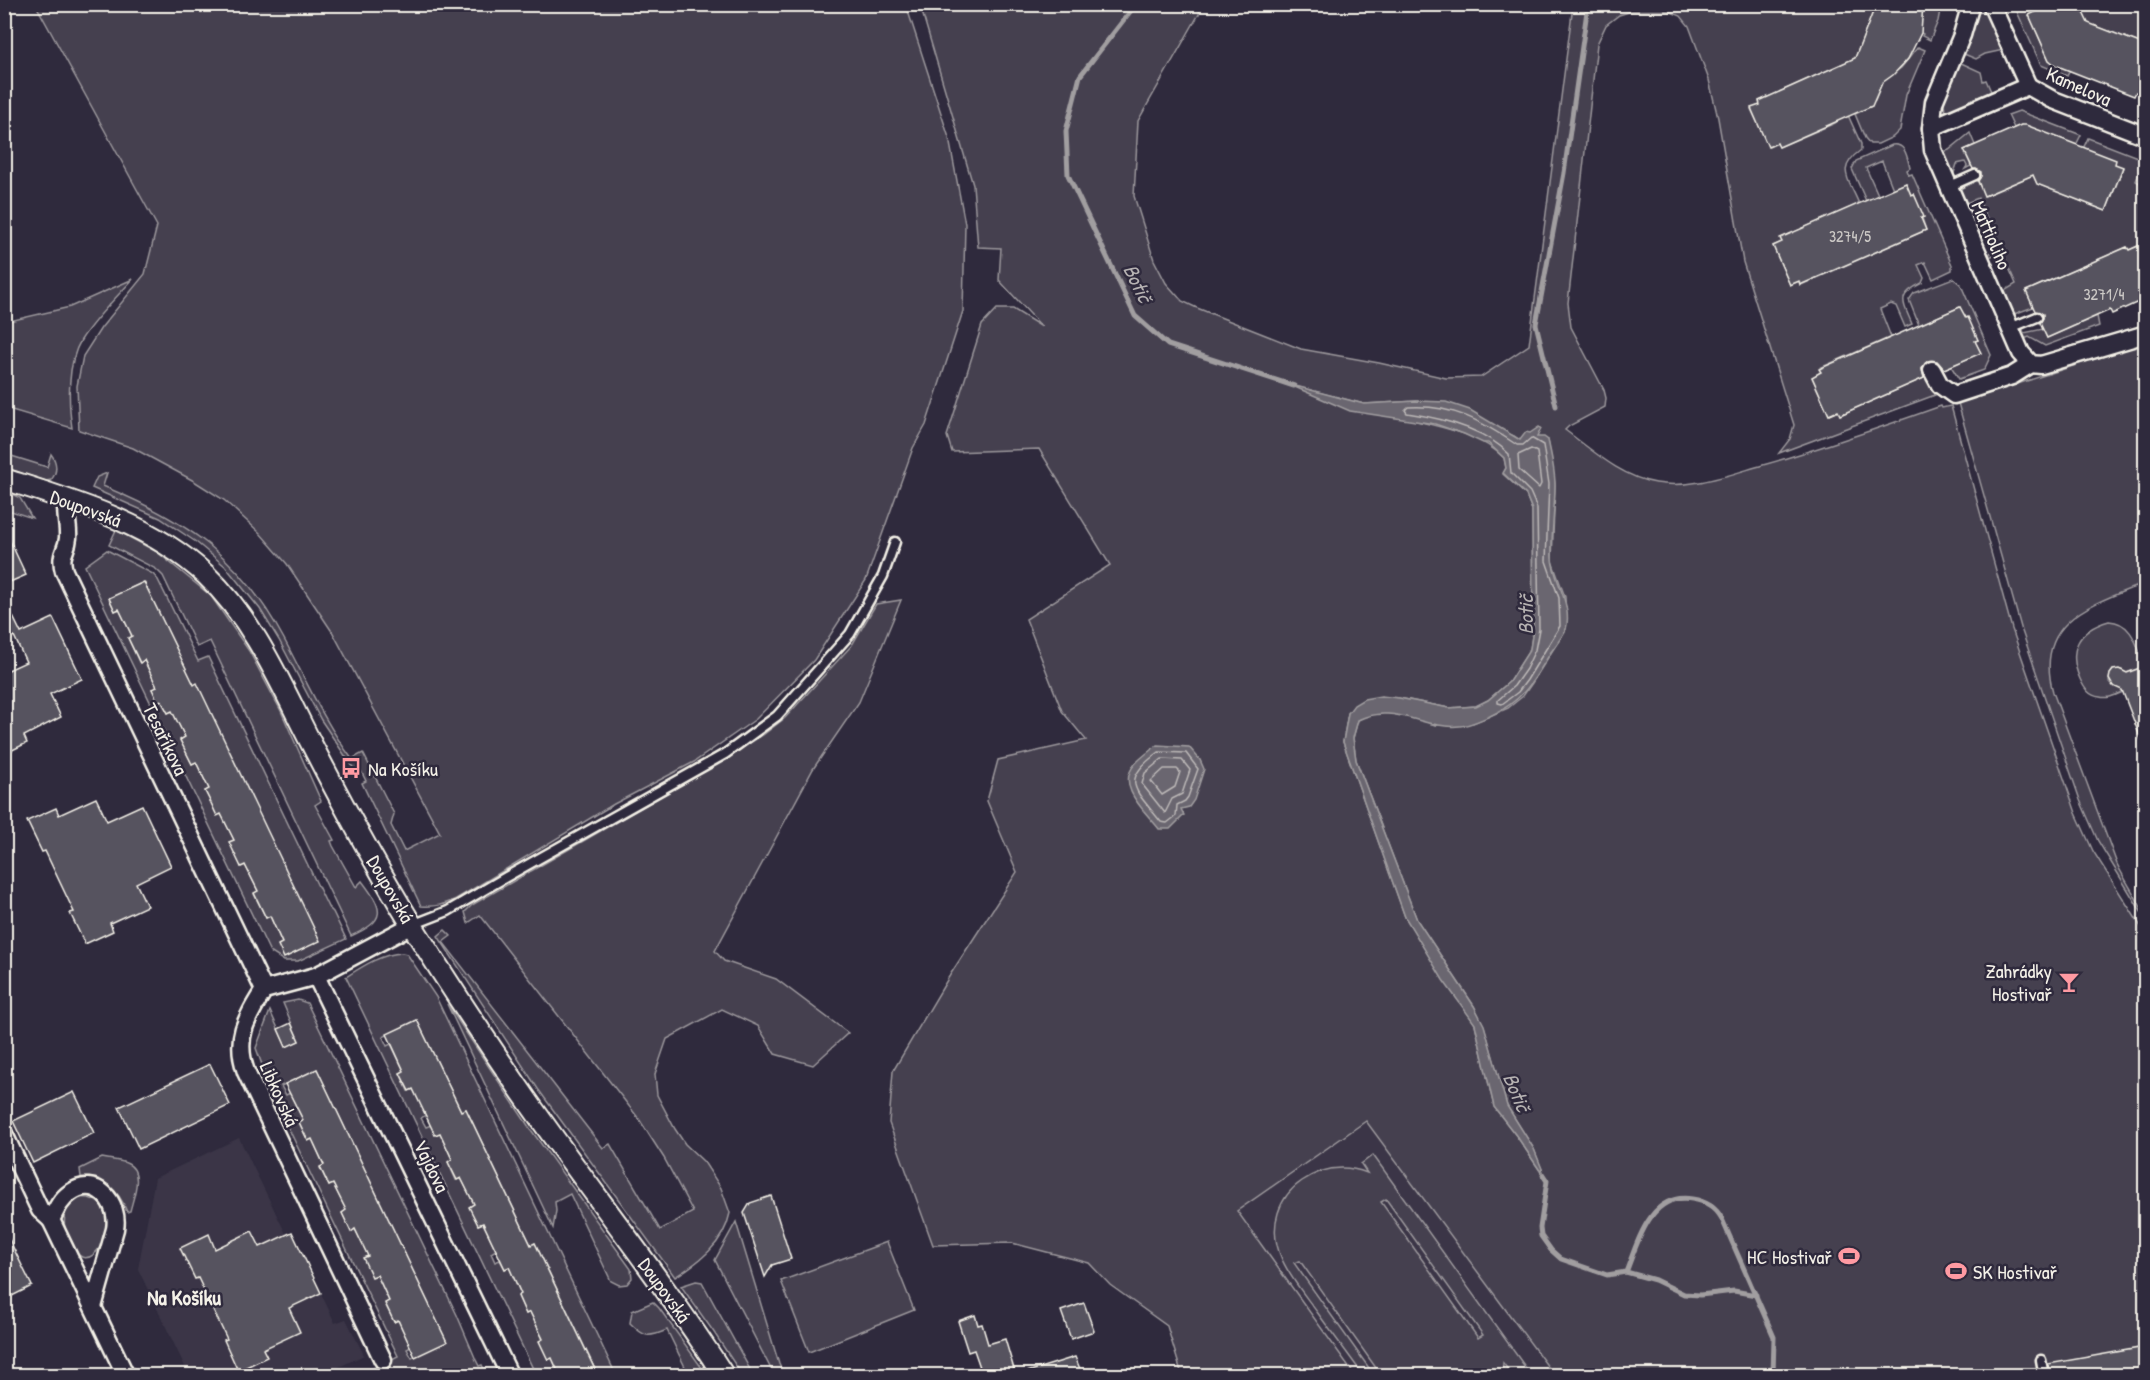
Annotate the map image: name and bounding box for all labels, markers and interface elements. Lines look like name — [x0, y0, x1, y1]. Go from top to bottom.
street label: Kamelova — [2042, 60, 2116, 112]
street label: Mattioliho — [1965, 196, 2019, 274]
house number: 3274/5 — [1829, 225, 1871, 247]
water label: Botič — [1116, 259, 1161, 310]
house number: 3271/4 — [2083, 283, 2125, 305]
street label: Doupovská — [47, 483, 126, 533]
water label: Botič — [1511, 593, 1540, 635]
street label: Tesaříkova — [137, 698, 195, 780]
place label: Na Košíku — [368, 755, 438, 782]
bus stop icon: Na Košíku — [339, 756, 363, 780]
street label: Doupovská — [361, 850, 421, 928]
place label: Zahrádky Hostivař — [1986, 957, 2052, 1007]
bar icon: Zahrádky Hostivař — [2057, 970, 2081, 994]
street label: Libkovská — [254, 1057, 306, 1131]
water label: Botič — [1496, 1068, 1539, 1118]
street label: Vajdova — [408, 1135, 456, 1197]
place label: HC Hostivař — [1747, 1243, 1832, 1270]
sports icon: HC Hostivař — [1837, 1244, 1861, 1268]
street label: Doupovská — [632, 1252, 698, 1328]
place label: SK Hostivař — [1973, 1258, 2058, 1285]
sports icon: SK Hostivař — [1944, 1259, 1968, 1283]
district label: Na Košíku — [147, 1283, 221, 1312]

